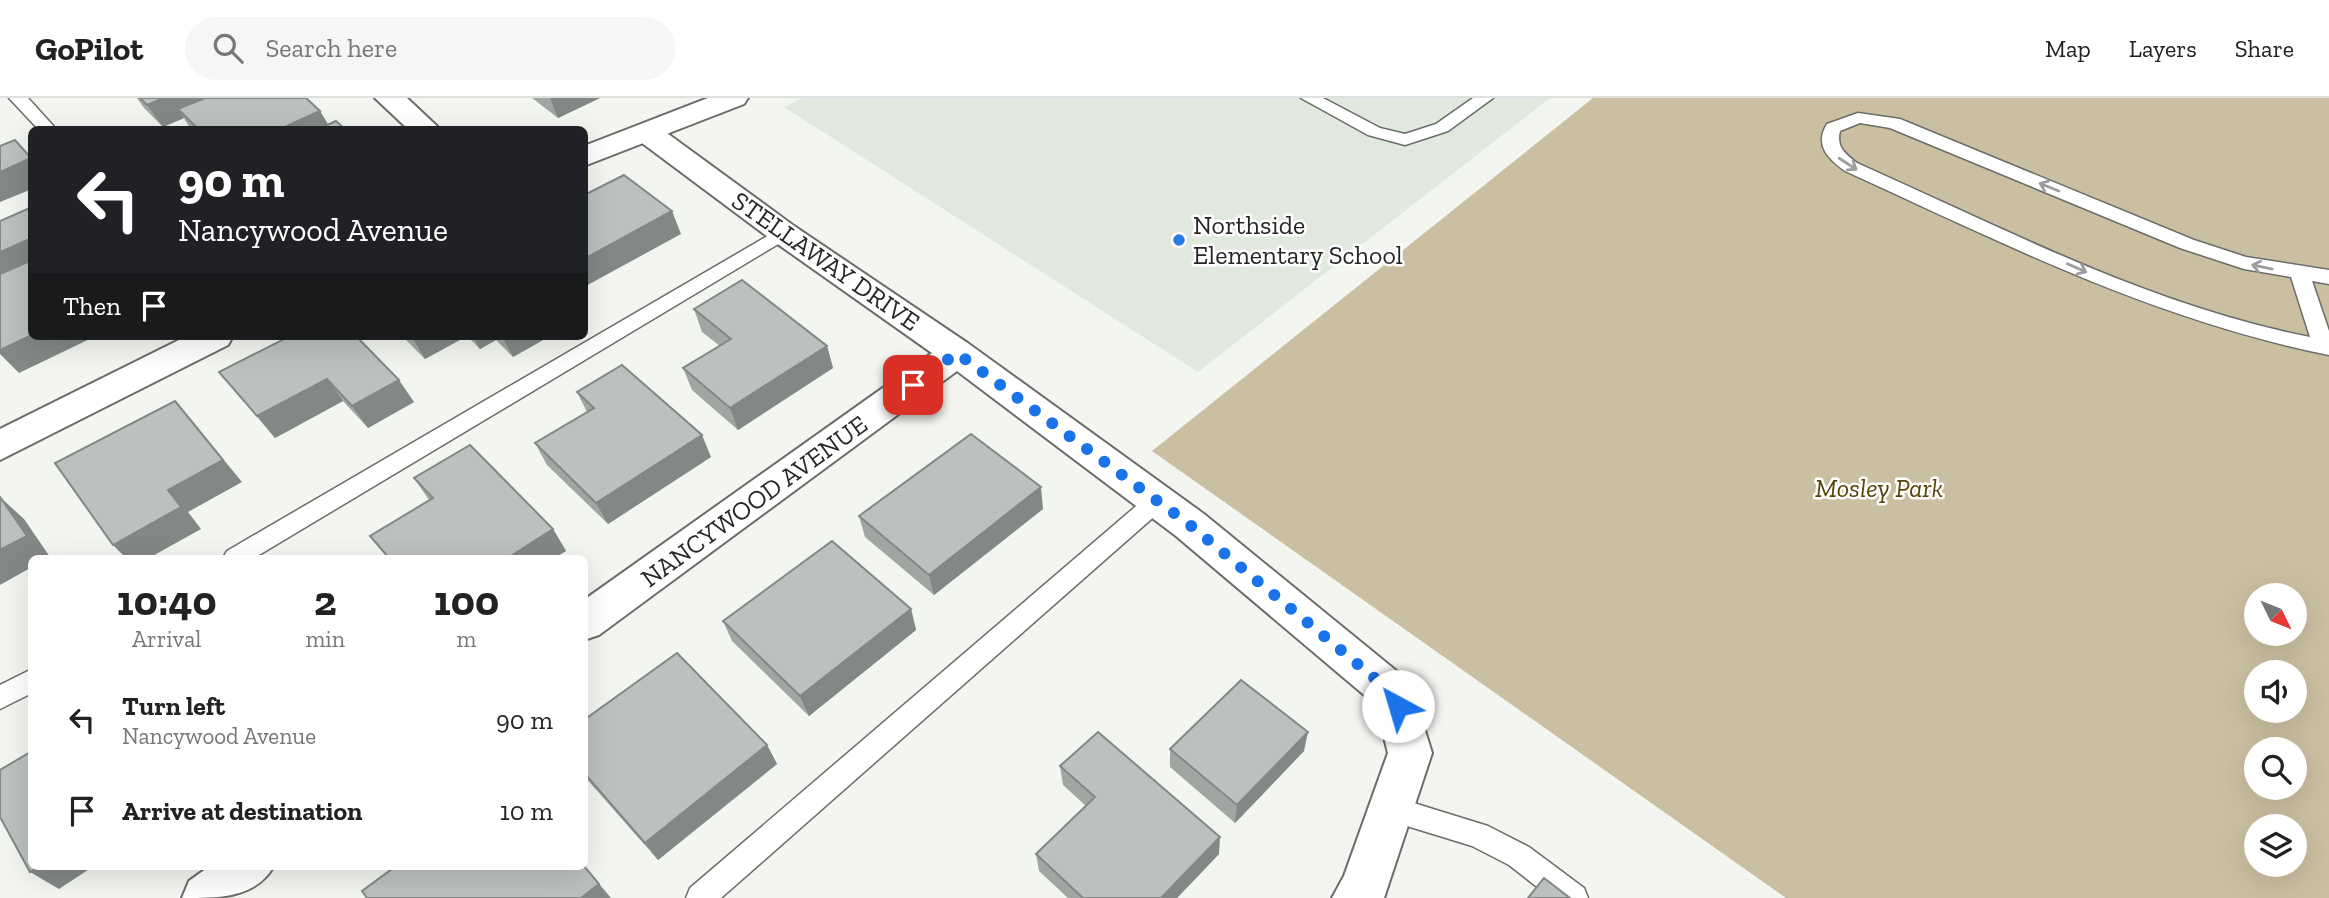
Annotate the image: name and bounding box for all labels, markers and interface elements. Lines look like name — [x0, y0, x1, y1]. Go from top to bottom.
search box — [185, 17, 675, 80]
text: GoPilot — [35, 29, 143, 68]
icon: search — [209, 29, 247, 67]
text: Search here — [265, 32, 397, 64]
text: Map — [2045, 34, 2091, 63]
text: Layers — [2129, 34, 2197, 63]
text: Share — [2235, 34, 2294, 63]
text: 90 m — [178, 151, 285, 210]
icon: left — [63, 154, 154, 245]
one-way arrow — [1838, 156, 1857, 171]
one-way arrow — [2039, 180, 2060, 193]
street label: STELLAWAY DRIVE — [726, 184, 926, 338]
place label: Northside Elementary School — [1193, 209, 1403, 271]
text: Nancywood Avenue — [178, 211, 448, 249]
marker: Northside Elementary School — [1171, 232, 1187, 248]
one-way arrow — [2251, 259, 2274, 273]
one-way arrow — [2066, 262, 2087, 275]
icon: arrive — [135, 287, 173, 325]
text: Then — [63, 290, 121, 322]
pin — [883, 355, 943, 415]
icon: arrive — [894, 366, 932, 404]
street label: NANCYWOOD AVENUE — [634, 408, 874, 594]
park label: Mosley Park — [1815, 472, 1943, 504]
text: 10:40 — [117, 575, 217, 626]
text: 2 — [314, 575, 336, 626]
text: 100 — [434, 575, 499, 626]
north arrow — [2244, 583, 2306, 646]
map controls — [2244, 583, 2307, 877]
text: Arrival — [132, 625, 201, 653]
text: min — [305, 625, 345, 653]
text: m — [457, 625, 476, 653]
button: sound — [2244, 660, 2307, 723]
position arrow — [1361, 669, 1435, 743]
text: Turn left — [122, 690, 225, 722]
icon: left — [63, 701, 101, 739]
text: 90 m — [496, 704, 553, 736]
text: Nancywood Avenue — [122, 722, 316, 750]
button: search — [2244, 737, 2307, 800]
icon: arrive — [63, 792, 101, 830]
text: Arrive at destination — [122, 795, 362, 827]
text: 10 m — [500, 795, 553, 827]
button: layers — [2244, 814, 2307, 877]

